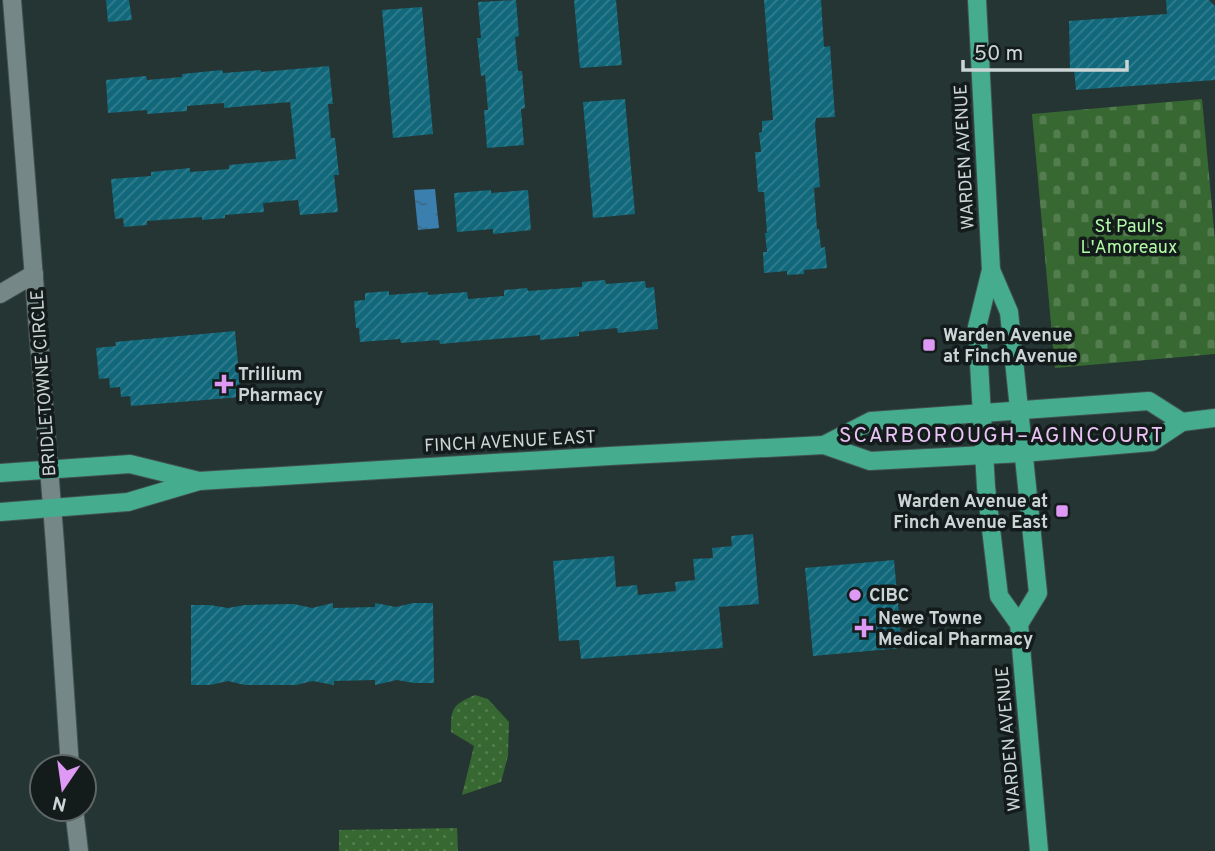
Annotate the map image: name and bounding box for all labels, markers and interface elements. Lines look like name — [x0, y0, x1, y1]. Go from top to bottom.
scale bar — [963, 28, 1128, 72]
text: 50 m — [974, 41, 1023, 68]
street label: WARDEN AVENUE — [950, 84, 981, 230]
park label: St Paul's L'Amoreaux — [1081, 216, 1177, 260]
street label: BRIDLETOWNE CIRCLE — [26, 289, 63, 477]
place label: Warden Avenue at Finch Avenue — [943, 325, 1078, 369]
marker: Warden Avenue at Finch Avenue — [921, 337, 937, 353]
place label: Trillium Pharmacy — [238, 364, 323, 408]
marker: Trillium Pharmacy — [216, 376, 232, 392]
district label: SCARBOROUGH–AGINCOURT — [839, 423, 1165, 450]
street label: FINCH AVENUE EAST — [424, 427, 597, 458]
place label: Warden Avenue at Finch Avenue East — [893, 491, 1048, 535]
marker: Warden Avenue at Finch Avenue East — [1054, 503, 1070, 519]
place label: CIBC — [869, 585, 909, 608]
marker: CIBC — [847, 587, 863, 603]
place label: Newe Towne Medical Pharmacy — [878, 608, 1033, 652]
marker: Newe Towne Medical Pharmacy — [856, 620, 872, 636]
street label: WARDEN AVENUE — [992, 665, 1027, 813]
north arrow — [28, 753, 98, 823]
text: N — [50, 789, 69, 816]

